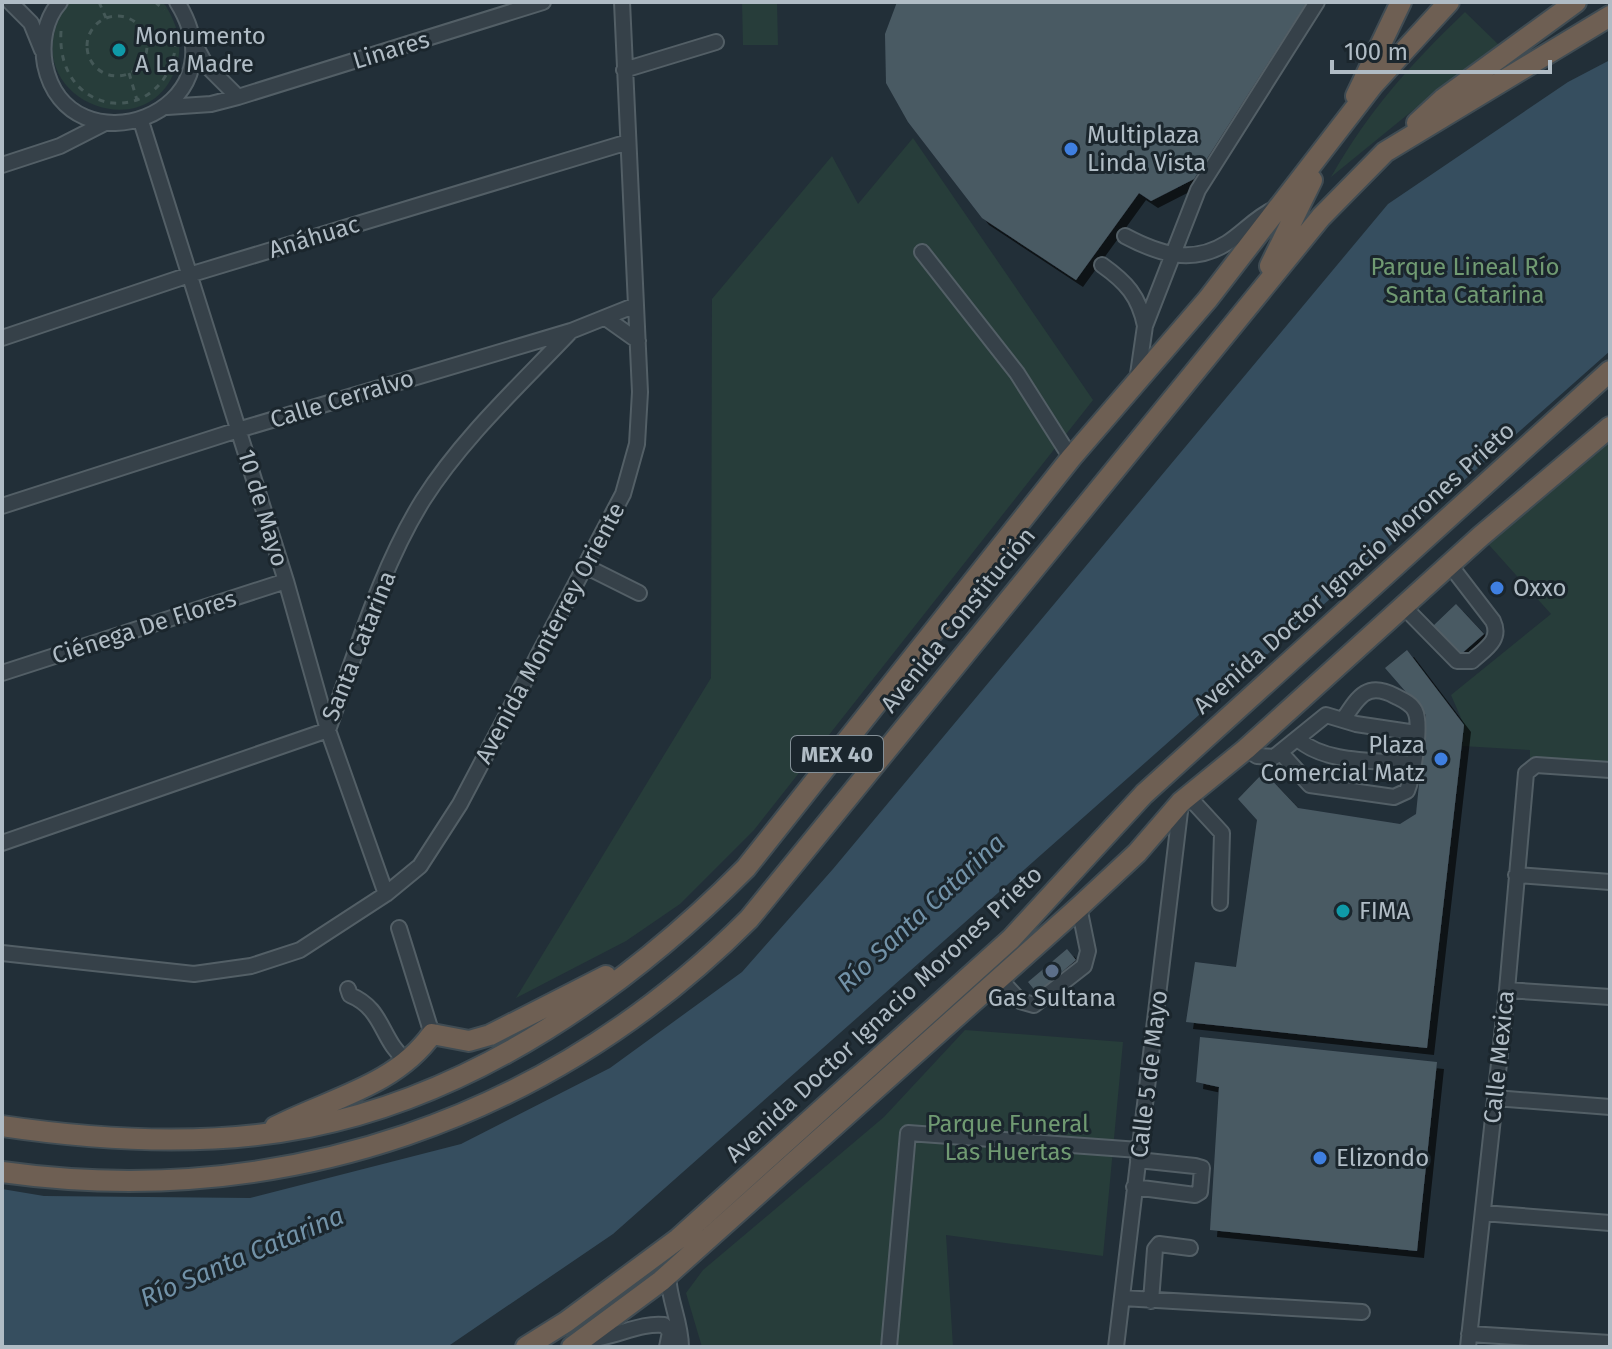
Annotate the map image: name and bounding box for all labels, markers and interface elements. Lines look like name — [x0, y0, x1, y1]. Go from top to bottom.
place label: Monumento A La Madre — [135, 22, 266, 78]
scale bar — [1332, 24, 1550, 74]
street label: Linares — [349, 25, 433, 75]
text: 100 m — [1344, 38, 1408, 66]
marker: Monumento A La Madre — [110, 41, 128, 59]
place label: Multiplaza Linda Vista — [1087, 121, 1206, 177]
marker: Multiplaza Linda Vista — [1062, 140, 1080, 158]
street label: Anáhuac — [265, 210, 363, 264]
park label: Parque Lineal Río Santa Catarina — [1370, 253, 1560, 309]
street label: Calle Cerralvo — [267, 364, 417, 434]
street label: Avenida Doctor Ignacio Morones Prieto — [1188, 416, 1520, 720]
street label: 10 de Mayo — [232, 446, 294, 570]
street label: Avenida Monterrey Oriente — [469, 498, 631, 768]
street label: Avenida Constitución — [875, 522, 1041, 718]
street label: Santa Catarina — [316, 567, 402, 725]
place label: Oxxo — [1513, 574, 1566, 602]
marker: Oxxo — [1488, 579, 1506, 597]
street label: Ciénega De Flores — [48, 584, 240, 670]
place label: Plaza Comercial Matz — [1261, 731, 1425, 787]
road number: MEX 40 — [791, 736, 883, 772]
marker: Plaza Comercial Matz — [1432, 750, 1450, 768]
water label: Río Santa Catarina — [831, 827, 1011, 999]
street label: Avenida Doctor Ignacio Morones Prieto — [720, 860, 1048, 1168]
place label: FIMA — [1359, 897, 1411, 925]
marker: FIMA — [1334, 902, 1352, 920]
marker: Gas Sultana — [1043, 962, 1061, 980]
place label: Gas Sultana — [988, 984, 1116, 1012]
street label: Calle 5 de Mayo — [1125, 989, 1173, 1159]
street label: Calle Mexica — [1478, 989, 1520, 1125]
park label: Parque Funeral Las Huertas — [927, 1110, 1089, 1166]
place label: Elizondo — [1336, 1144, 1429, 1172]
marker: Elizondo — [1311, 1149, 1329, 1167]
water label: Río Santa Catarina — [136, 1200, 348, 1314]

